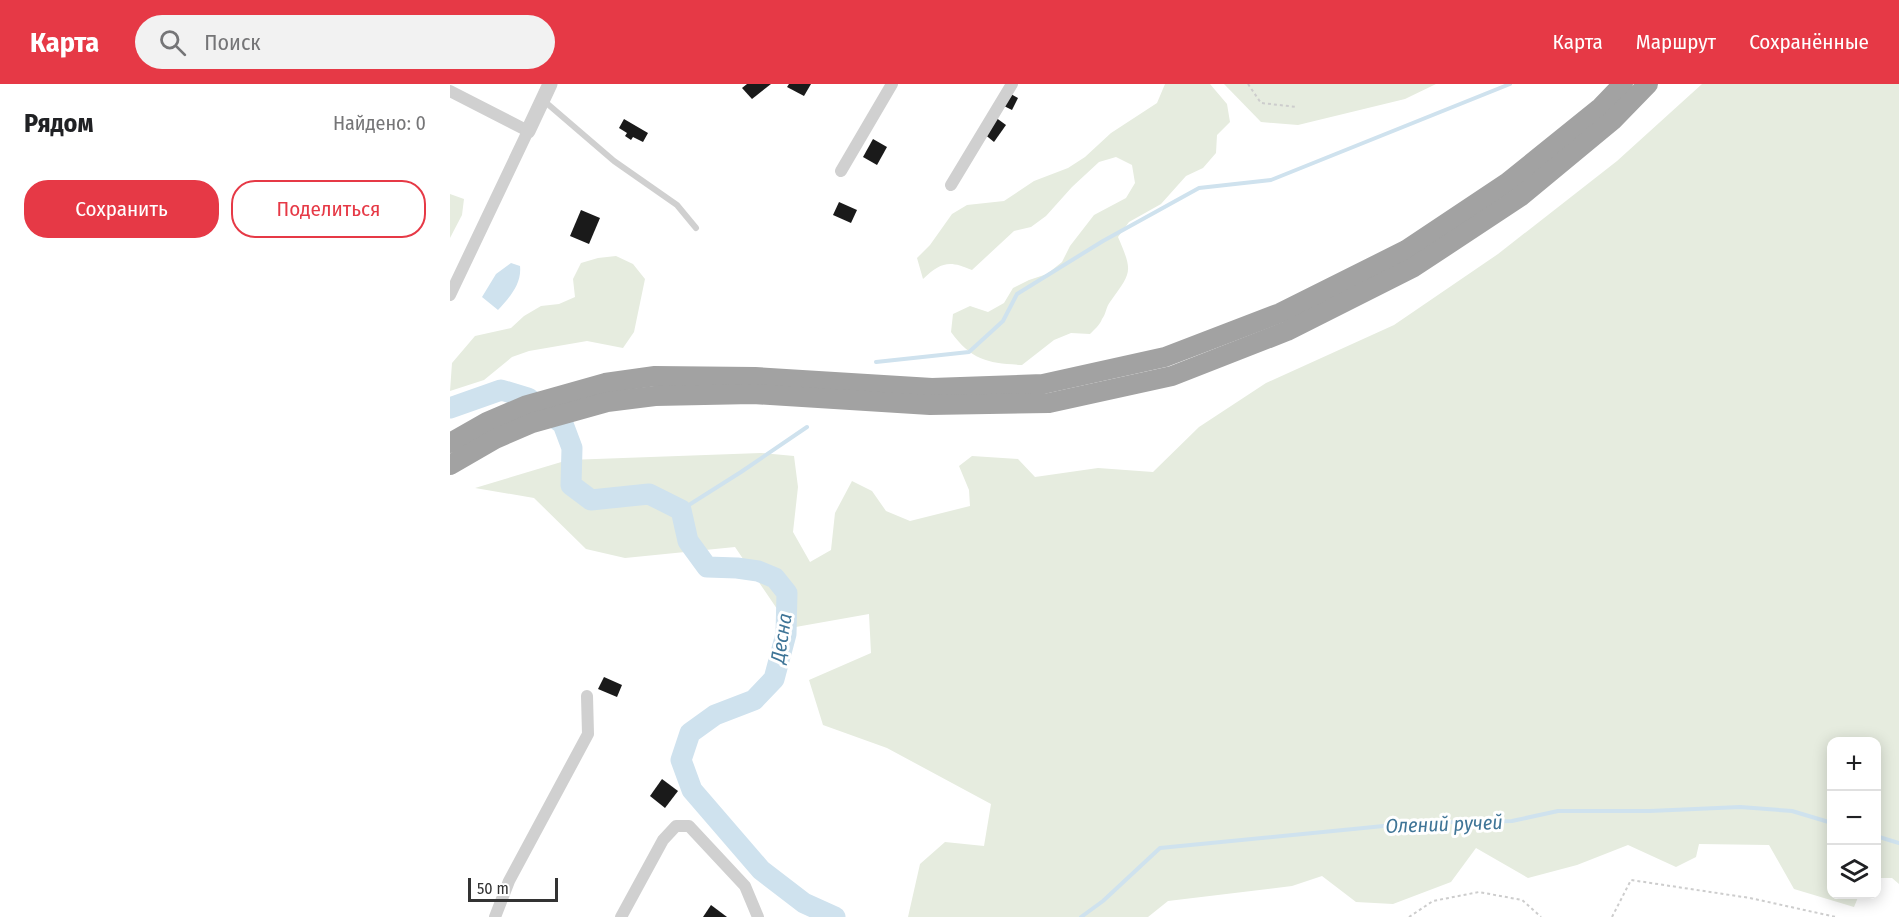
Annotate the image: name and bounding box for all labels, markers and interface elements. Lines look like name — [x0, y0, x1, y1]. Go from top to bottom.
search box — [135, 15, 555, 69]
text: Карта — [30, 26, 99, 59]
icon: search — [156, 26, 189, 59]
text: Поиск — [204, 29, 261, 56]
text: Карта — [1553, 29, 1603, 55]
text: Маршрут — [1636, 29, 1716, 55]
text: Сохранённые — [1749, 29, 1869, 55]
text: Рядом — [24, 108, 93, 139]
text: Найдено: 0 — [333, 111, 426, 135]
button: Сохранить — [24, 180, 219, 238]
button: Поделиться — [231, 180, 426, 238]
water label: Десна — [765, 611, 797, 667]
map controls — [1827, 737, 1881, 899]
button: + — [1827, 737, 1881, 791]
button: − — [1827, 791, 1881, 845]
water label: Олений ручей — [1385, 810, 1503, 838]
button: layers — [1827, 845, 1881, 899]
scale bar — [468, 875, 558, 902]
text: 50 m — [477, 879, 509, 898]

